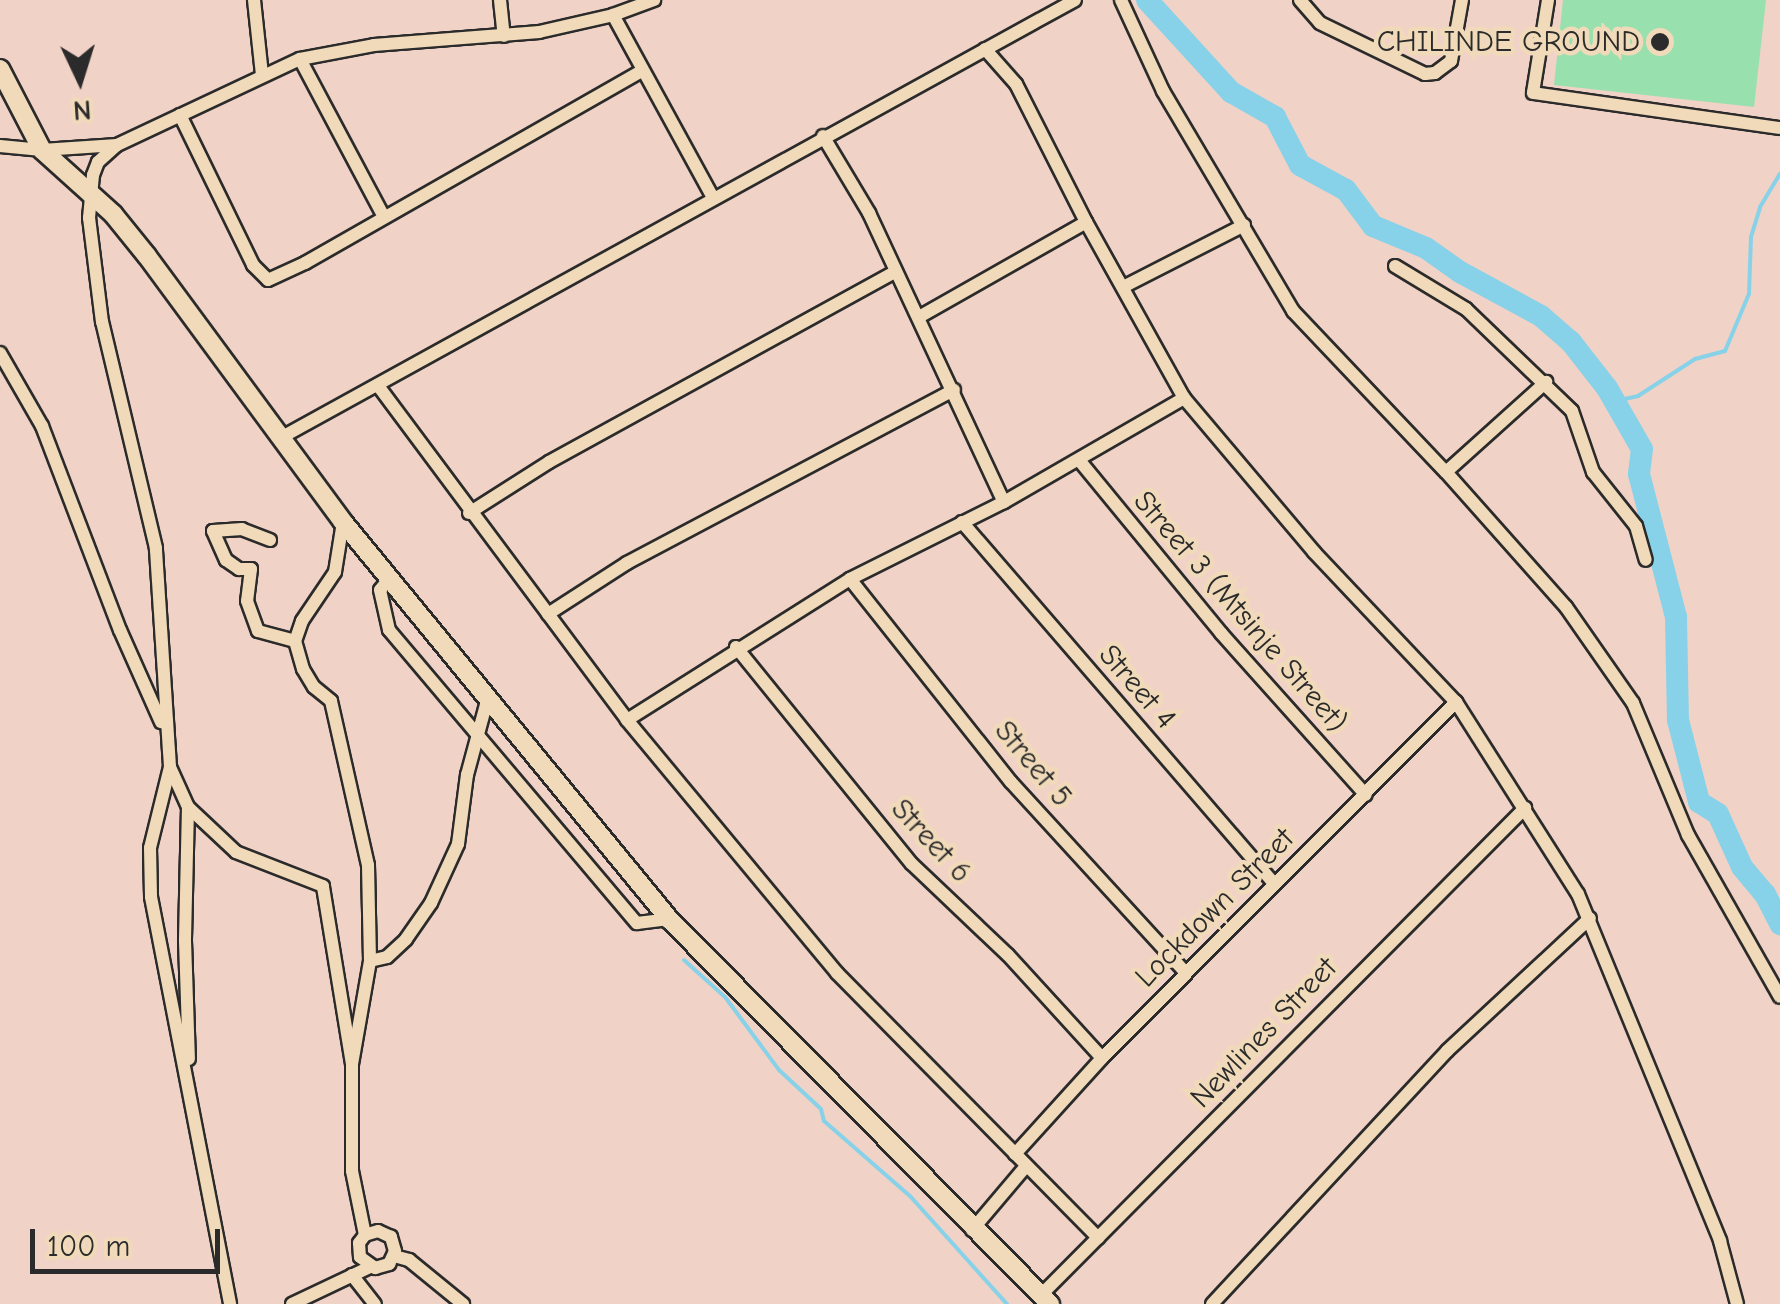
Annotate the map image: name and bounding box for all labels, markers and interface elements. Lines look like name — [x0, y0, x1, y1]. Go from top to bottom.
place label: CHILINDE GROUND — [1377, 24, 1640, 60]
north arrow — [30, 30, 130, 130]
marker: CHILINDE GROUND — [1649, 31, 1671, 53]
text: N — [72, 93, 92, 127]
street label: Street 3 (Mtsinje Street) — [1125, 484, 1355, 740]
street label: Street 4 — [1091, 638, 1183, 736]
street label: Street 5 — [987, 714, 1079, 814]
street label: Street 6 — [883, 792, 979, 890]
street label: Lockdown Street — [1128, 821, 1302, 995]
street label: Newlines Street — [1183, 950, 1345, 1116]
scale bar — [35, 1209, 225, 1271]
text: 100 m — [47, 1229, 130, 1264]

